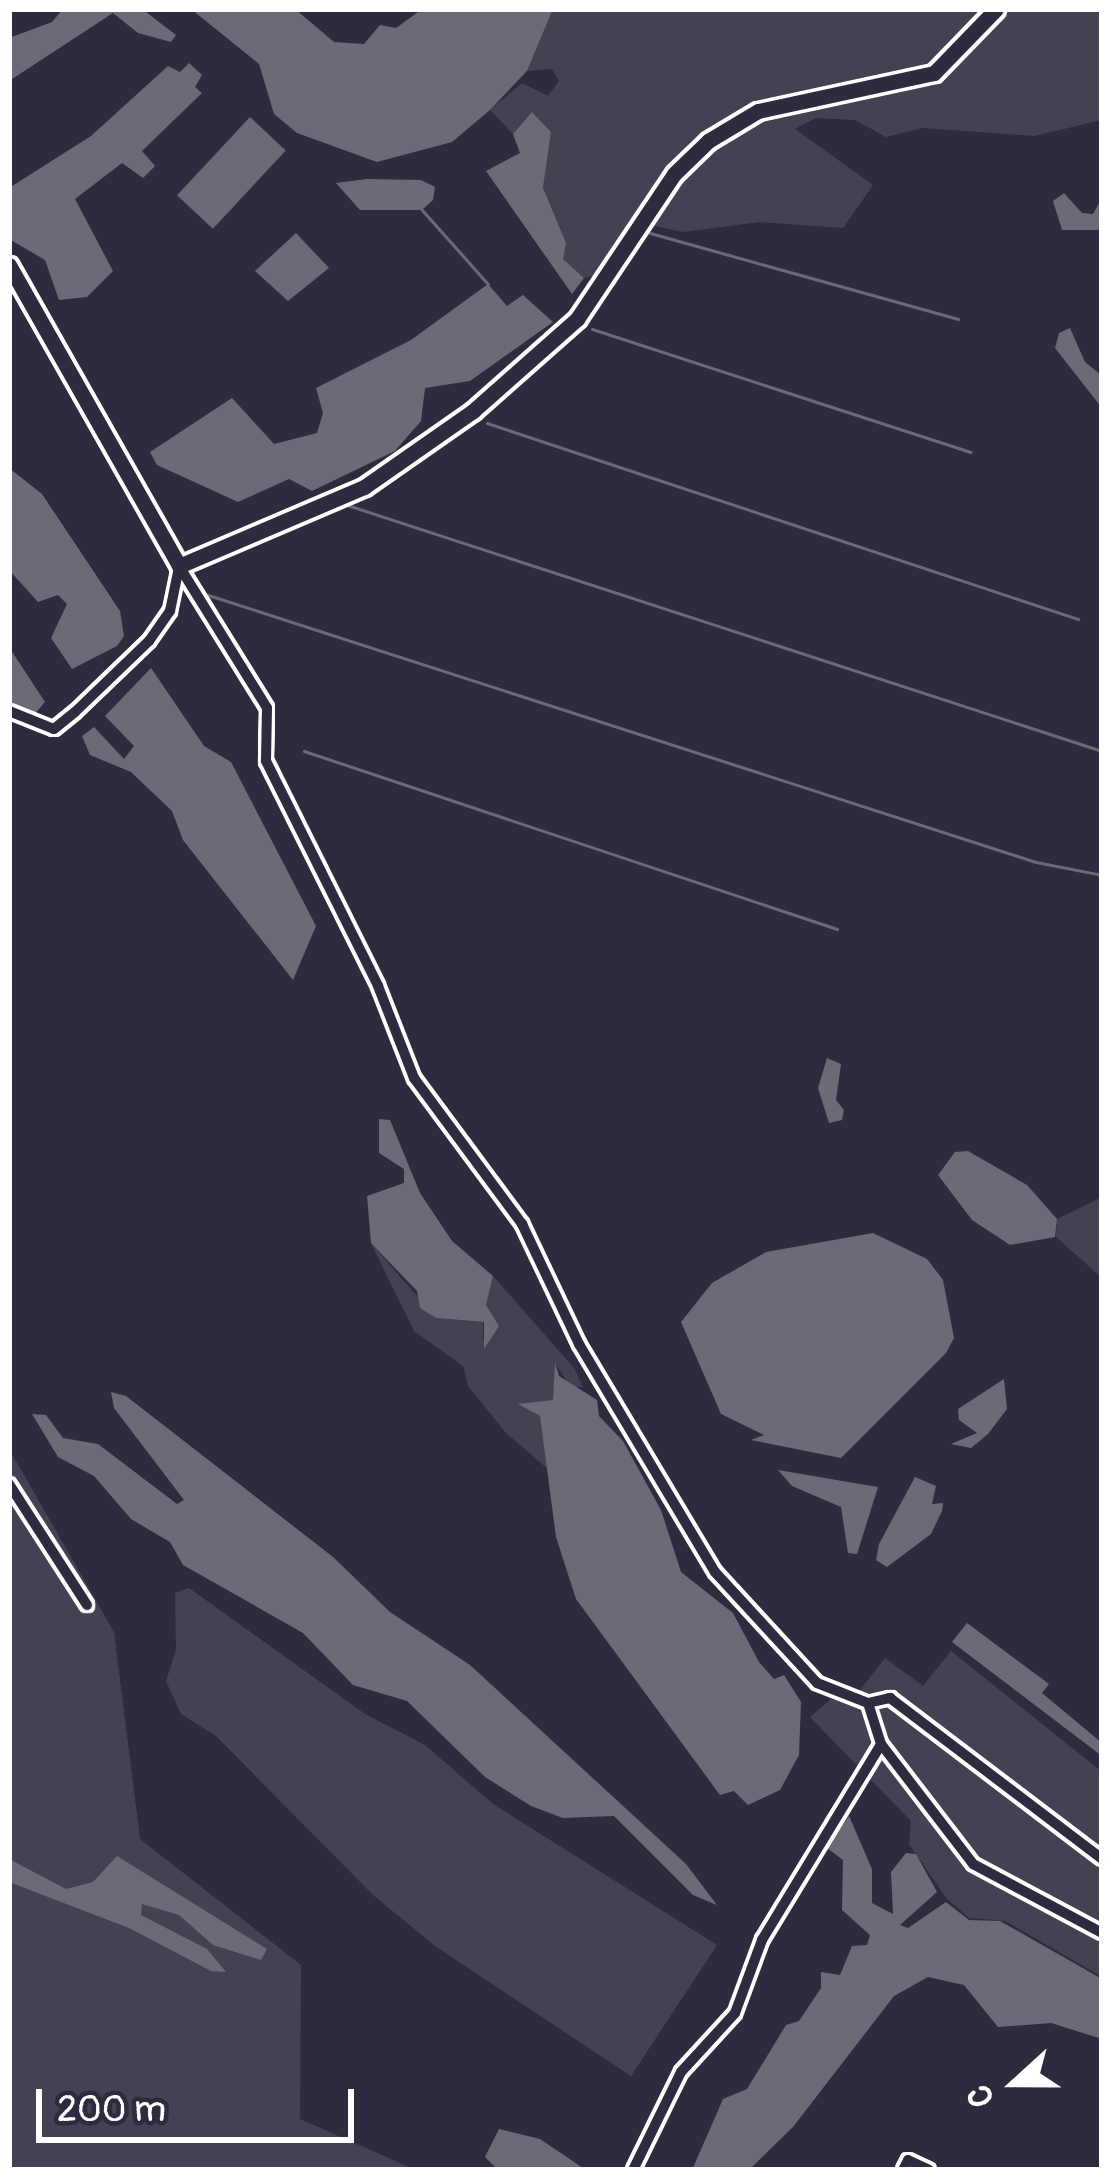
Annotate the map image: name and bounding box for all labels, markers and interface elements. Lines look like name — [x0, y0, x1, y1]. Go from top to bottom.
north arrow — [955, 2023, 1075, 2143]
scale bar — [42, 2065, 360, 2139]
text: С — [958, 2079, 1004, 2113]
text: 200 m — [57, 2087, 166, 2132]

